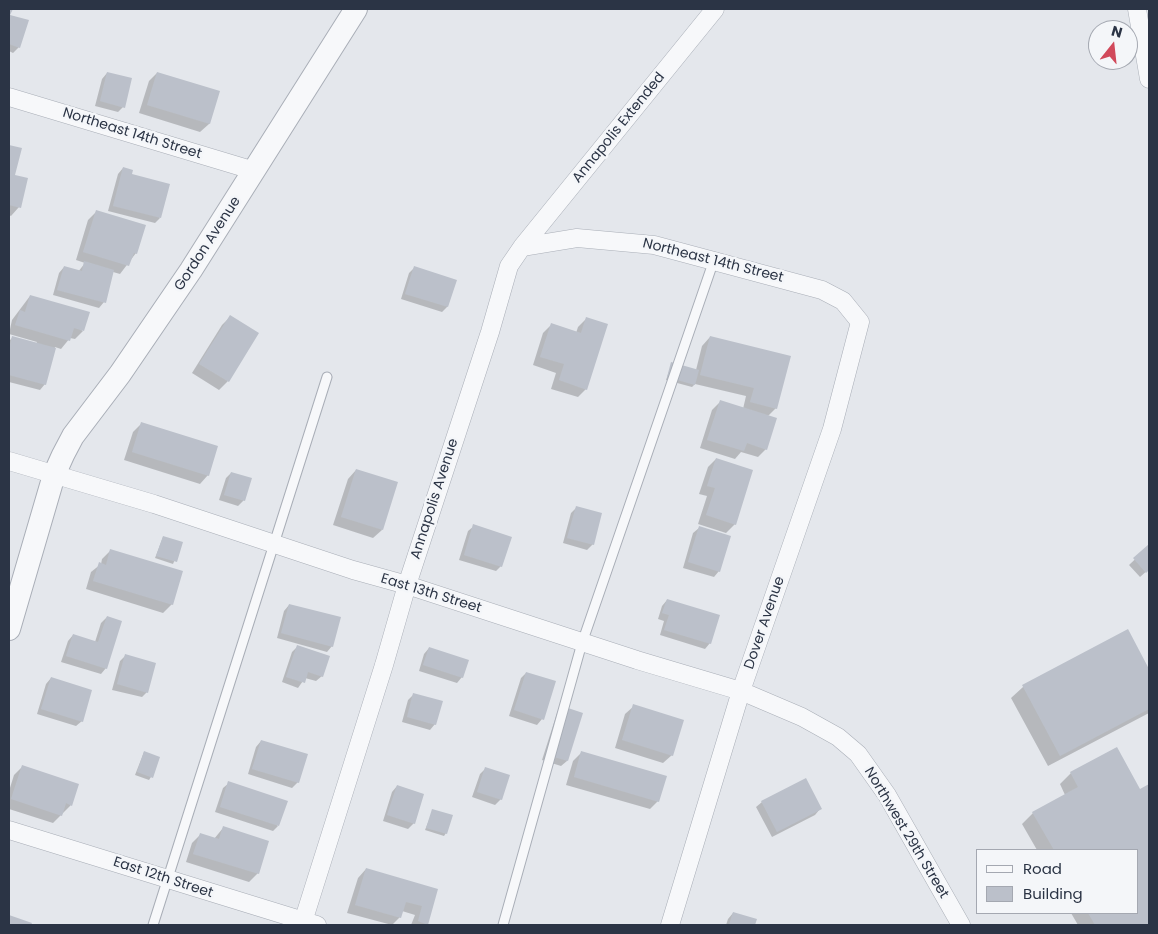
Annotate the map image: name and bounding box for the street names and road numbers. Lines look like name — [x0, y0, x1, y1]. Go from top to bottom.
street label: Annapolis Extended — [569, 69, 669, 187]
street label: Northeast 14th Street — [60, 105, 204, 163]
street label: Gordon Avenue — [171, 194, 245, 294]
street label: Northeast 14th Street — [641, 235, 785, 287]
street label: Annapolis Avenue — [408, 437, 462, 561]
street label: East 13th Street — [379, 571, 483, 617]
street label: Dover Avenue — [741, 574, 789, 672]
street label: Northwest 29th Street — [860, 764, 952, 902]
street label: East 12th Street — [111, 854, 215, 902]

